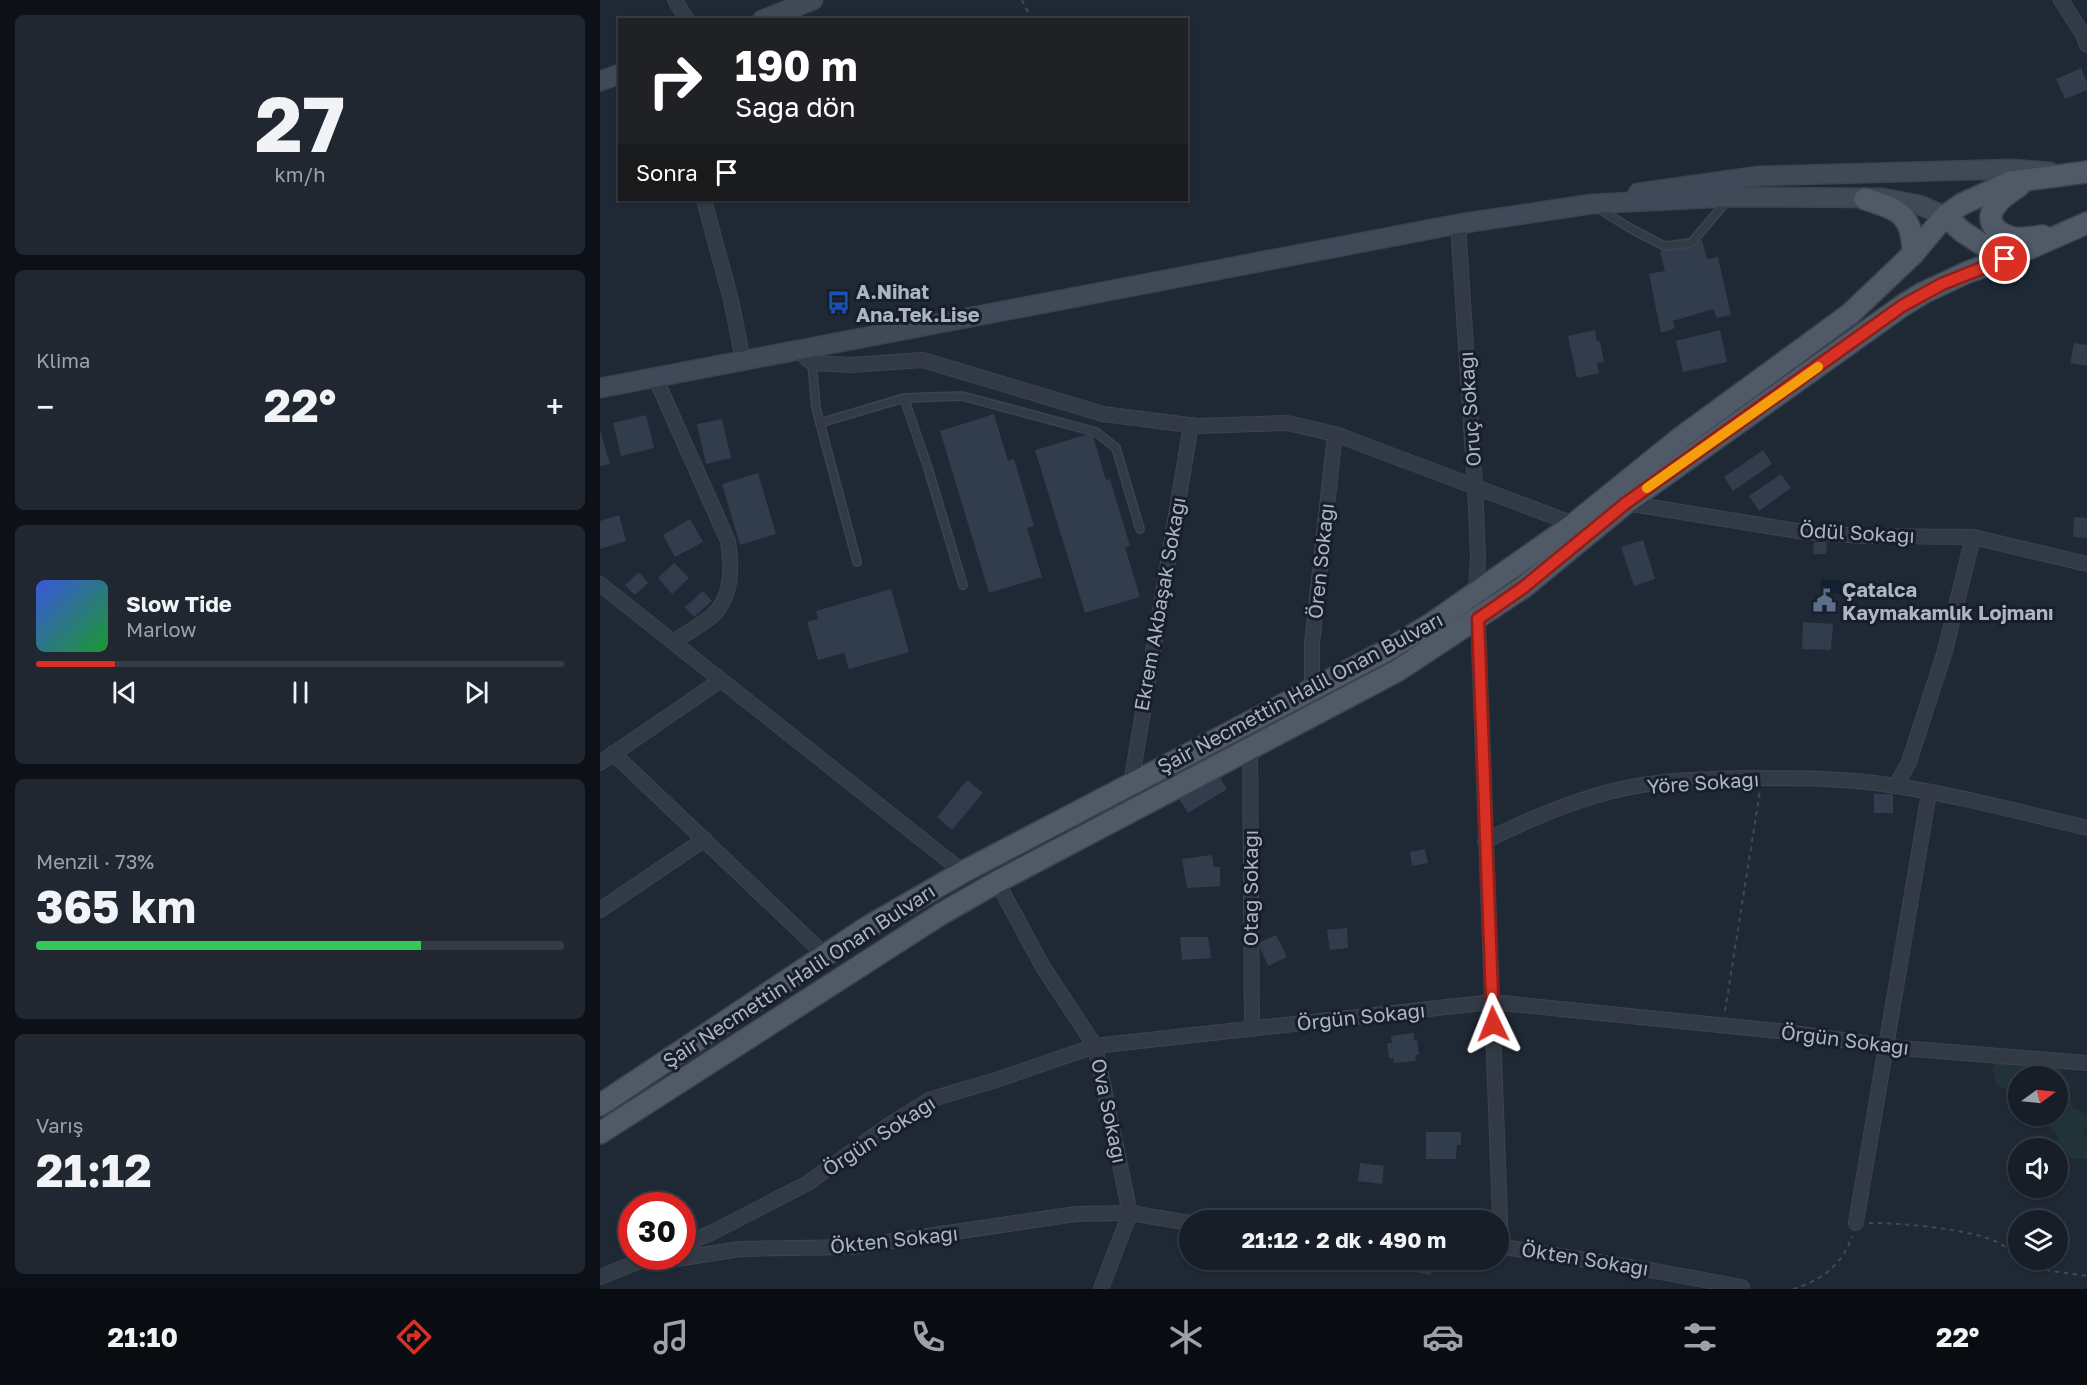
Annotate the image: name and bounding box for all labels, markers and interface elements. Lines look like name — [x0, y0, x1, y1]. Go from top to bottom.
text: 190 m — [735, 40, 858, 90]
icon: right — [636, 42, 714, 120]
text: 27 — [255, 76, 345, 169]
text: Sağa dön — [735, 91, 856, 123]
icon: arrive — [710, 156, 743, 189]
text: Sonra — [636, 159, 698, 186]
text: km/h — [275, 162, 325, 186]
pin — [1979, 233, 2030, 284]
icon: arrive — [1988, 242, 2021, 275]
place label: A.Nihat Ana.Tek.Lise — [856, 279, 980, 326]
bus stop icon: A.Nihat Ana.Tek.Lise — [825, 290, 851, 316]
text: Klima — [36, 348, 90, 372]
street label: Oruç Sokağı — [1453, 351, 1485, 468]
text: 22° — [264, 378, 336, 432]
text: − — [36, 387, 54, 426]
text: + — [546, 387, 564, 426]
street label: Ekrem Akbaşak Sokağı — [1128, 495, 1190, 713]
street label: Ören Sokağı — [1302, 502, 1338, 620]
street label: Ödül Sokağı — [1799, 517, 1915, 547]
place label: Çatalca Kaymakamlık Lojmanı — [1842, 577, 2054, 624]
public building icon: Çatalca Kaymakamlık Lojmanı — [1811, 588, 1837, 614]
text: Slow Tide — [126, 590, 232, 617]
street label: Şair Necmettin Halil Onan Bulvarı — [1153, 606, 1446, 778]
text: Marlow — [126, 617, 197, 641]
icon: previous — [108, 676, 141, 709]
icon: pause — [284, 676, 317, 709]
icon: next — [460, 676, 493, 709]
street label: Yöre Sokağı — [1646, 766, 1760, 798]
street label: Otağ Sokağı — [1238, 830, 1262, 946]
text: Menzil · 73% — [36, 849, 154, 873]
street label: Şair Necmettin Halil Onan Bulvarı — [658, 878, 939, 1072]
text: 365 km — [36, 879, 196, 933]
position arrow — [1461, 992, 1525, 1056]
street label: Örgün Sokağı — [1296, 997, 1426, 1035]
street label: Örgün Sokağı — [1780, 1019, 1911, 1059]
street label: Ova Sokağı — [1087, 1056, 1133, 1165]
north arrow — [2008, 1066, 2068, 1126]
map controls — [2008, 1066, 2068, 1270]
street label: Örgün Sokağı — [818, 1090, 939, 1180]
text: Varış — [36, 1113, 83, 1137]
button: sound — [2008, 1138, 2068, 1198]
text: 21:12 — [36, 1143, 152, 1197]
speed limit sign: 30 — [618, 1192, 696, 1270]
button: layers — [2008, 1210, 2068, 1270]
street label: Ökten Sokağı — [829, 1220, 959, 1258]
text: 21:12 · 2 dk · 490 m — [1242, 1226, 1446, 1253]
street label: Ökten Sokağı — [1520, 1236, 1650, 1280]
icon: directions — [393, 1316, 435, 1358]
icon: music — [650, 1316, 692, 1358]
icon: phone — [907, 1316, 949, 1358]
icon: climate — [1165, 1316, 1207, 1358]
icon: car — [1422, 1316, 1464, 1358]
icon: filters — [1679, 1316, 1721, 1358]
text: 21:10 — [108, 1321, 178, 1353]
text: 22° — [1936, 1321, 1979, 1353]

